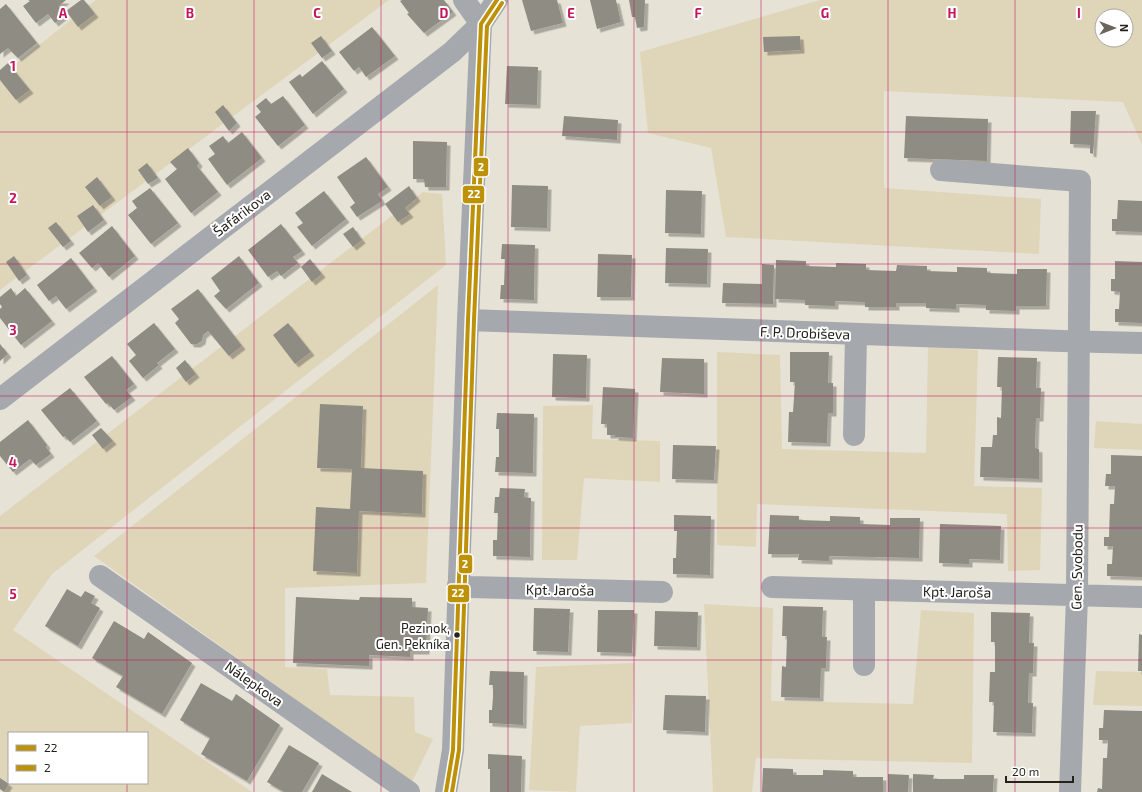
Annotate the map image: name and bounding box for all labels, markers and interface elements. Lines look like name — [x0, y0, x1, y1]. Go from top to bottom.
text: A — [59, 5, 68, 21]
text: B — [186, 5, 194, 21]
text: C — [313, 5, 321, 21]
text: D — [440, 5, 449, 21]
text: E — [567, 5, 575, 21]
text: F — [694, 5, 702, 21]
text: G — [821, 5, 829, 21]
text: H — [948, 5, 957, 21]
text: I — [1077, 5, 1081, 21]
north arrow — [1094, 8, 1134, 48]
text: N — [1118, 24, 1131, 32]
text: 1 — [10, 58, 16, 74]
line badge: 2 — [473, 157, 489, 177]
text: 2 — [478, 160, 484, 173]
line badge: 22 — [462, 185, 485, 204]
street label: Šafárikova — [210, 186, 274, 240]
text: 22 — [468, 187, 480, 200]
text: 2 — [9, 190, 17, 206]
text: 3 — [9, 322, 17, 338]
street label: F. P. Drobiševa — [760, 322, 850, 343]
text: 4 — [9, 454, 17, 470]
street label: Gen. Svobodu — [1067, 524, 1086, 610]
line badge: 2 — [458, 554, 473, 574]
text: 2 — [462, 557, 468, 570]
street label: Kpt. Jaroša — [526, 580, 594, 599]
street label: Kpt. Jaroša — [923, 582, 991, 601]
line badge: 22 — [447, 584, 470, 603]
text: 5 — [9, 586, 17, 602]
text: 22 — [452, 586, 464, 599]
place label: Pezinok, Gen. Pekníka — [376, 620, 450, 652]
marker: Pezinok, Gen. Pekníka — [452, 630, 462, 640]
street label: Nálepkova — [222, 657, 287, 710]
legend — [8, 732, 148, 784]
text: 22 — [44, 740, 58, 754]
scale bar — [1006, 758, 1073, 784]
text: 2 — [44, 760, 51, 774]
text: 20 m — [1012, 764, 1039, 778]

